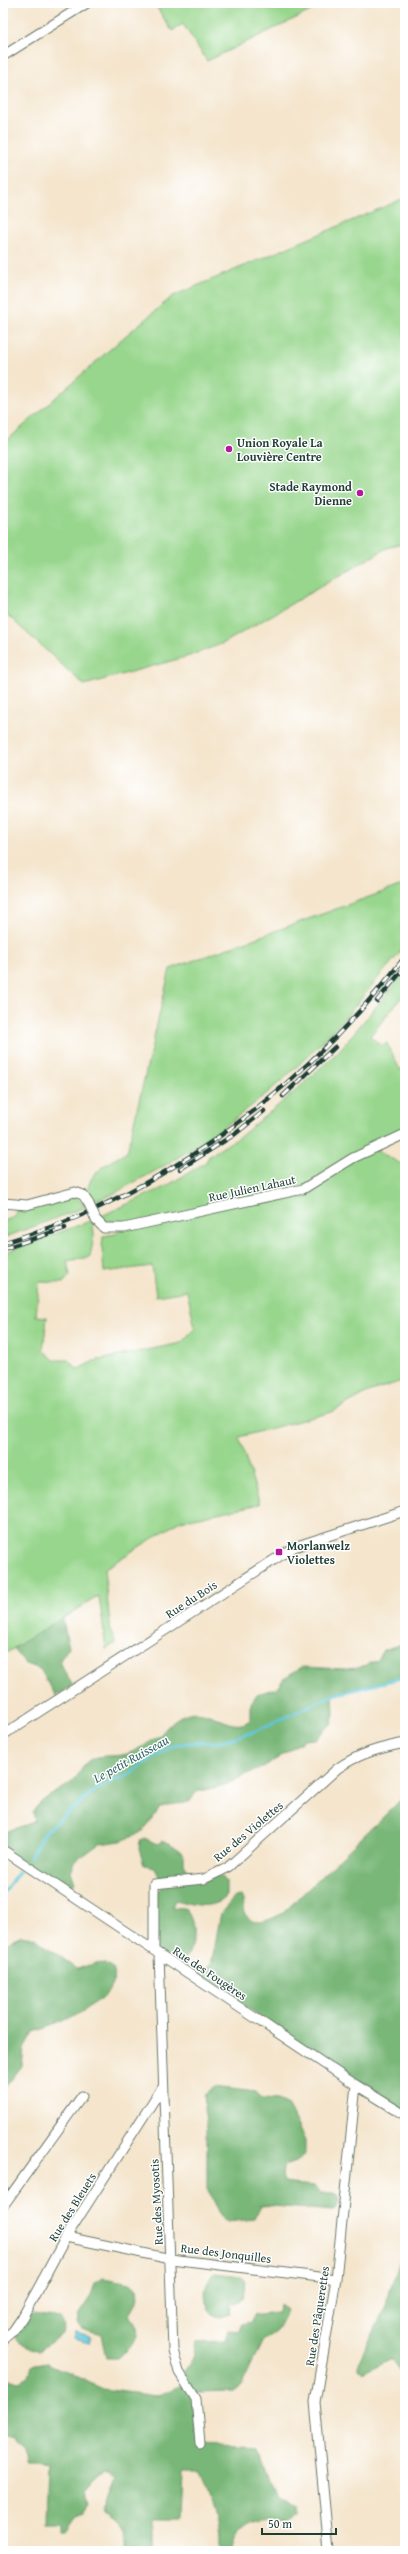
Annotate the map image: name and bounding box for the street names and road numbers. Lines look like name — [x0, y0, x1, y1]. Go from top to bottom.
street label: Rue Julien Lahaut — [207, 1170, 298, 1205]
street label: Rue du Bois — [162, 1576, 220, 1622]
street label: Rue des Violettes — [209, 1797, 287, 1865]
street label: Rue des Fougères — [170, 1942, 251, 2004]
street label: Rue des Myosotis — [145, 2158, 167, 2245]
street label: Rue des Bleuets — [44, 2169, 100, 2245]
street label: Rue des Jonquilles — [180, 2239, 272, 2267]
street label: Rue des Pâquerettes — [301, 2265, 333, 2367]

